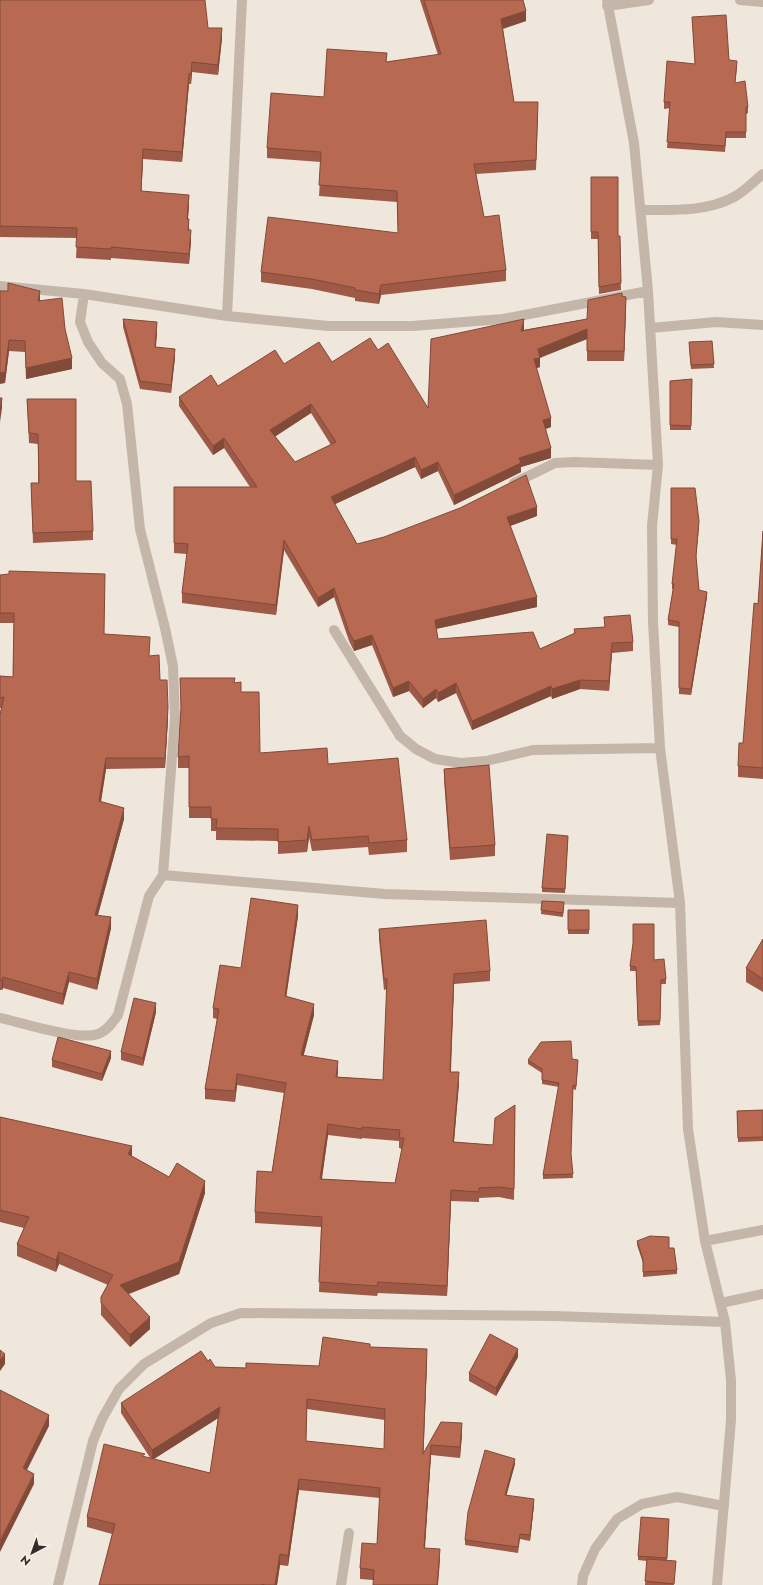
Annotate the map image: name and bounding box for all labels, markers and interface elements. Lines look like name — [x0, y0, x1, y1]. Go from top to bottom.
north arrow — [12, 1533, 52, 1573]
text: N — [17, 1552, 34, 1569]

